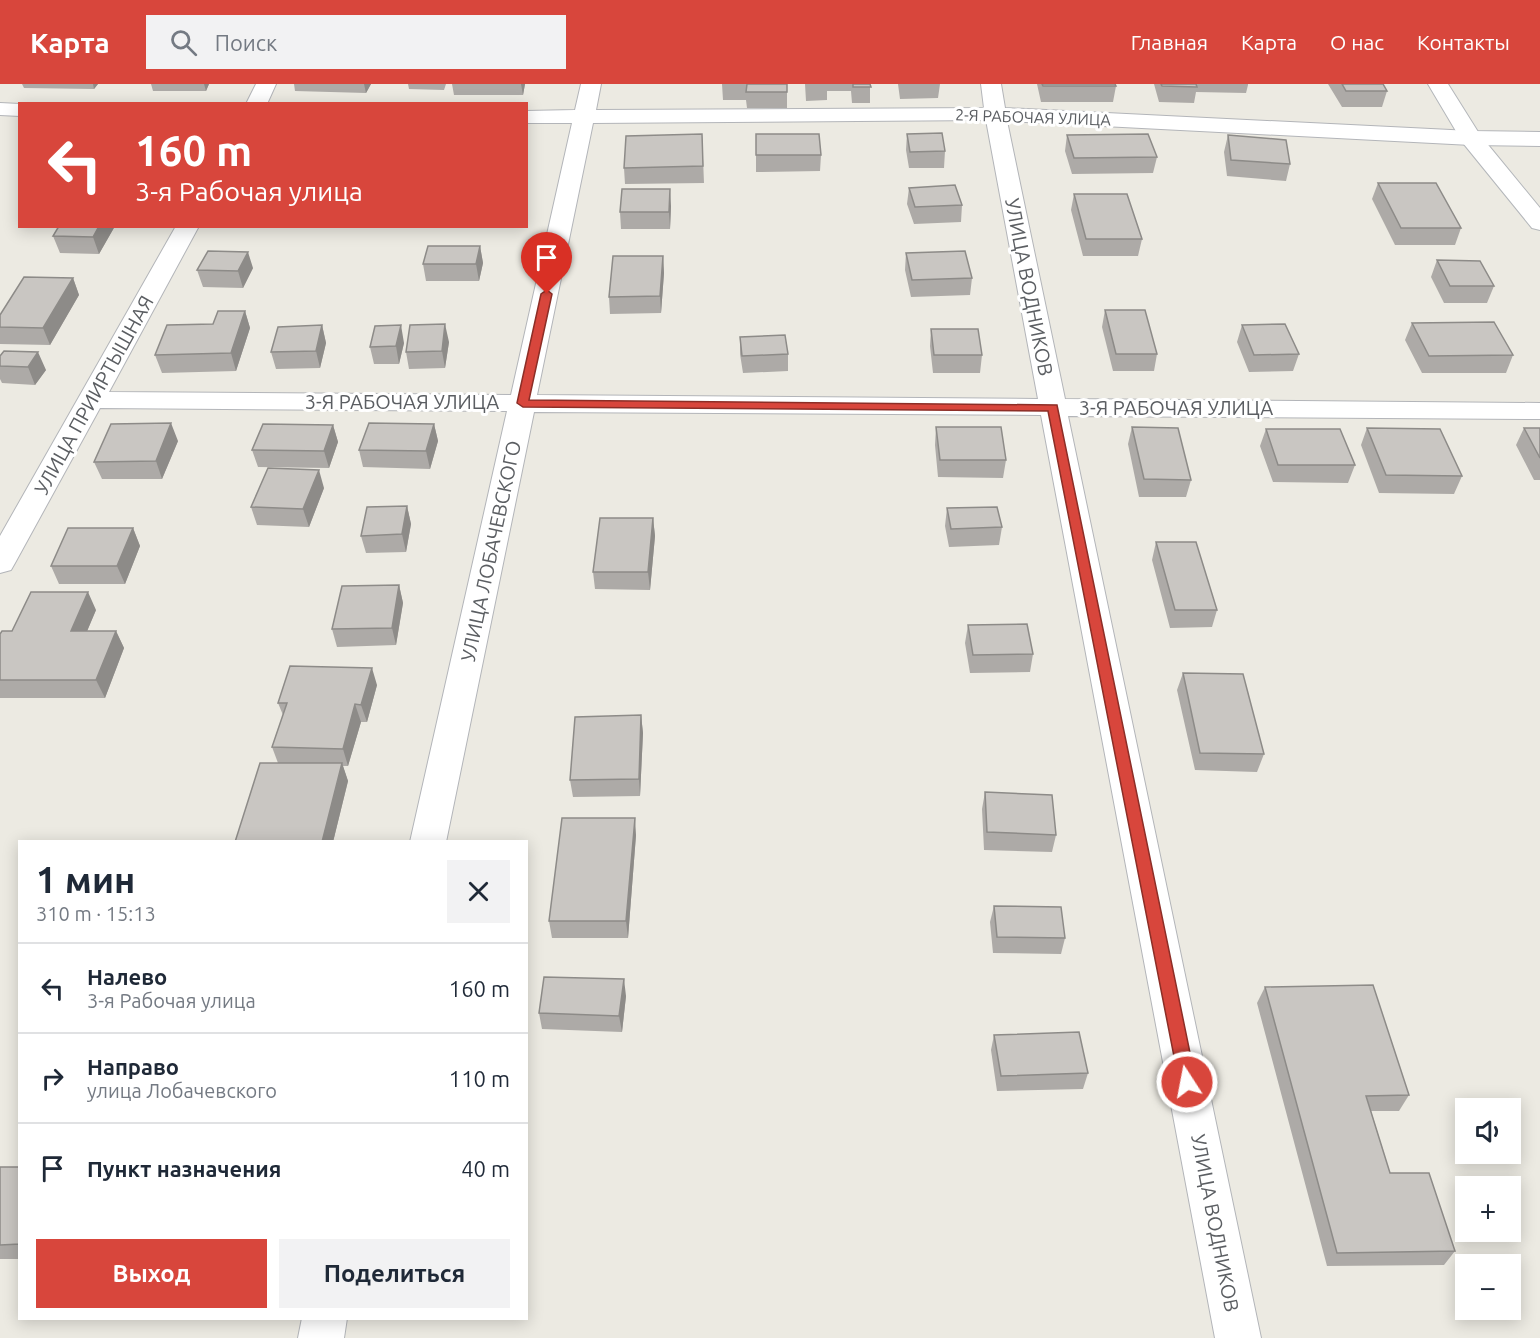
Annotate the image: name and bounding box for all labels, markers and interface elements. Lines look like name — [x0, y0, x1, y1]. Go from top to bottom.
search box — [146, 15, 566, 69]
icon: search — [167, 26, 200, 59]
text: Карта — [30, 27, 110, 58]
text: Поиск — [215, 30, 277, 55]
text: Главная — [1131, 30, 1208, 54]
text: Карта — [1241, 30, 1297, 54]
text: О нас — [1330, 30, 1384, 54]
text: Контакты — [1417, 30, 1510, 54]
street label: 2-Я РАБОЧАЯ УЛИЦА — [955, 105, 1112, 129]
icon: left — [36, 126, 114, 204]
text: 160 m — [135, 127, 252, 174]
text: 3-я Рабочая улица — [135, 176, 363, 206]
street label: УЛИЦА ВОДНИКОВ — [1001, 196, 1058, 378]
pin — [521, 232, 572, 294]
icon: arrive — [530, 241, 563, 274]
street label: УЛИЦА ПРИИРТЫШНАЯ — [29, 291, 158, 498]
street label: 3-Я РАБОЧАЯ УЛИЦА — [305, 390, 499, 413]
street label: 3-Я РАБОЧАЯ УЛИЦА — [1079, 396, 1273, 419]
street label: УЛИЦА ЛОБАЧЕВСКОГО — [456, 438, 525, 663]
text: 1 мин — [36, 859, 135, 900]
button: close — [447, 860, 510, 923]
text: 310 m · 15:13 — [36, 902, 156, 925]
text: Налево — [87, 964, 167, 989]
icon: left — [36, 972, 69, 1005]
text: 160 m — [449, 976, 510, 1001]
text: 3-я Рабочая улица — [87, 989, 256, 1012]
position arrow — [1155, 1050, 1219, 1114]
text: Направо — [87, 1054, 179, 1079]
icon: right — [36, 1062, 69, 1095]
text: 110 m — [449, 1066, 510, 1091]
text: улица Лобачевского — [87, 1079, 277, 1102]
map controls — [1455, 1098, 1521, 1320]
button: sound — [1455, 1098, 1521, 1164]
street label: УЛИЦА ВОДНИКОВ — [1187, 1132, 1244, 1314]
icon: arrive — [36, 1152, 69, 1185]
text: Пункт назначения — [87, 1156, 281, 1181]
text: 40 m — [461, 1156, 510, 1181]
button: + — [1455, 1176, 1521, 1242]
button: Выход — [36, 1239, 267, 1308]
button: Поделиться — [279, 1239, 510, 1308]
button: − — [1455, 1254, 1521, 1320]

